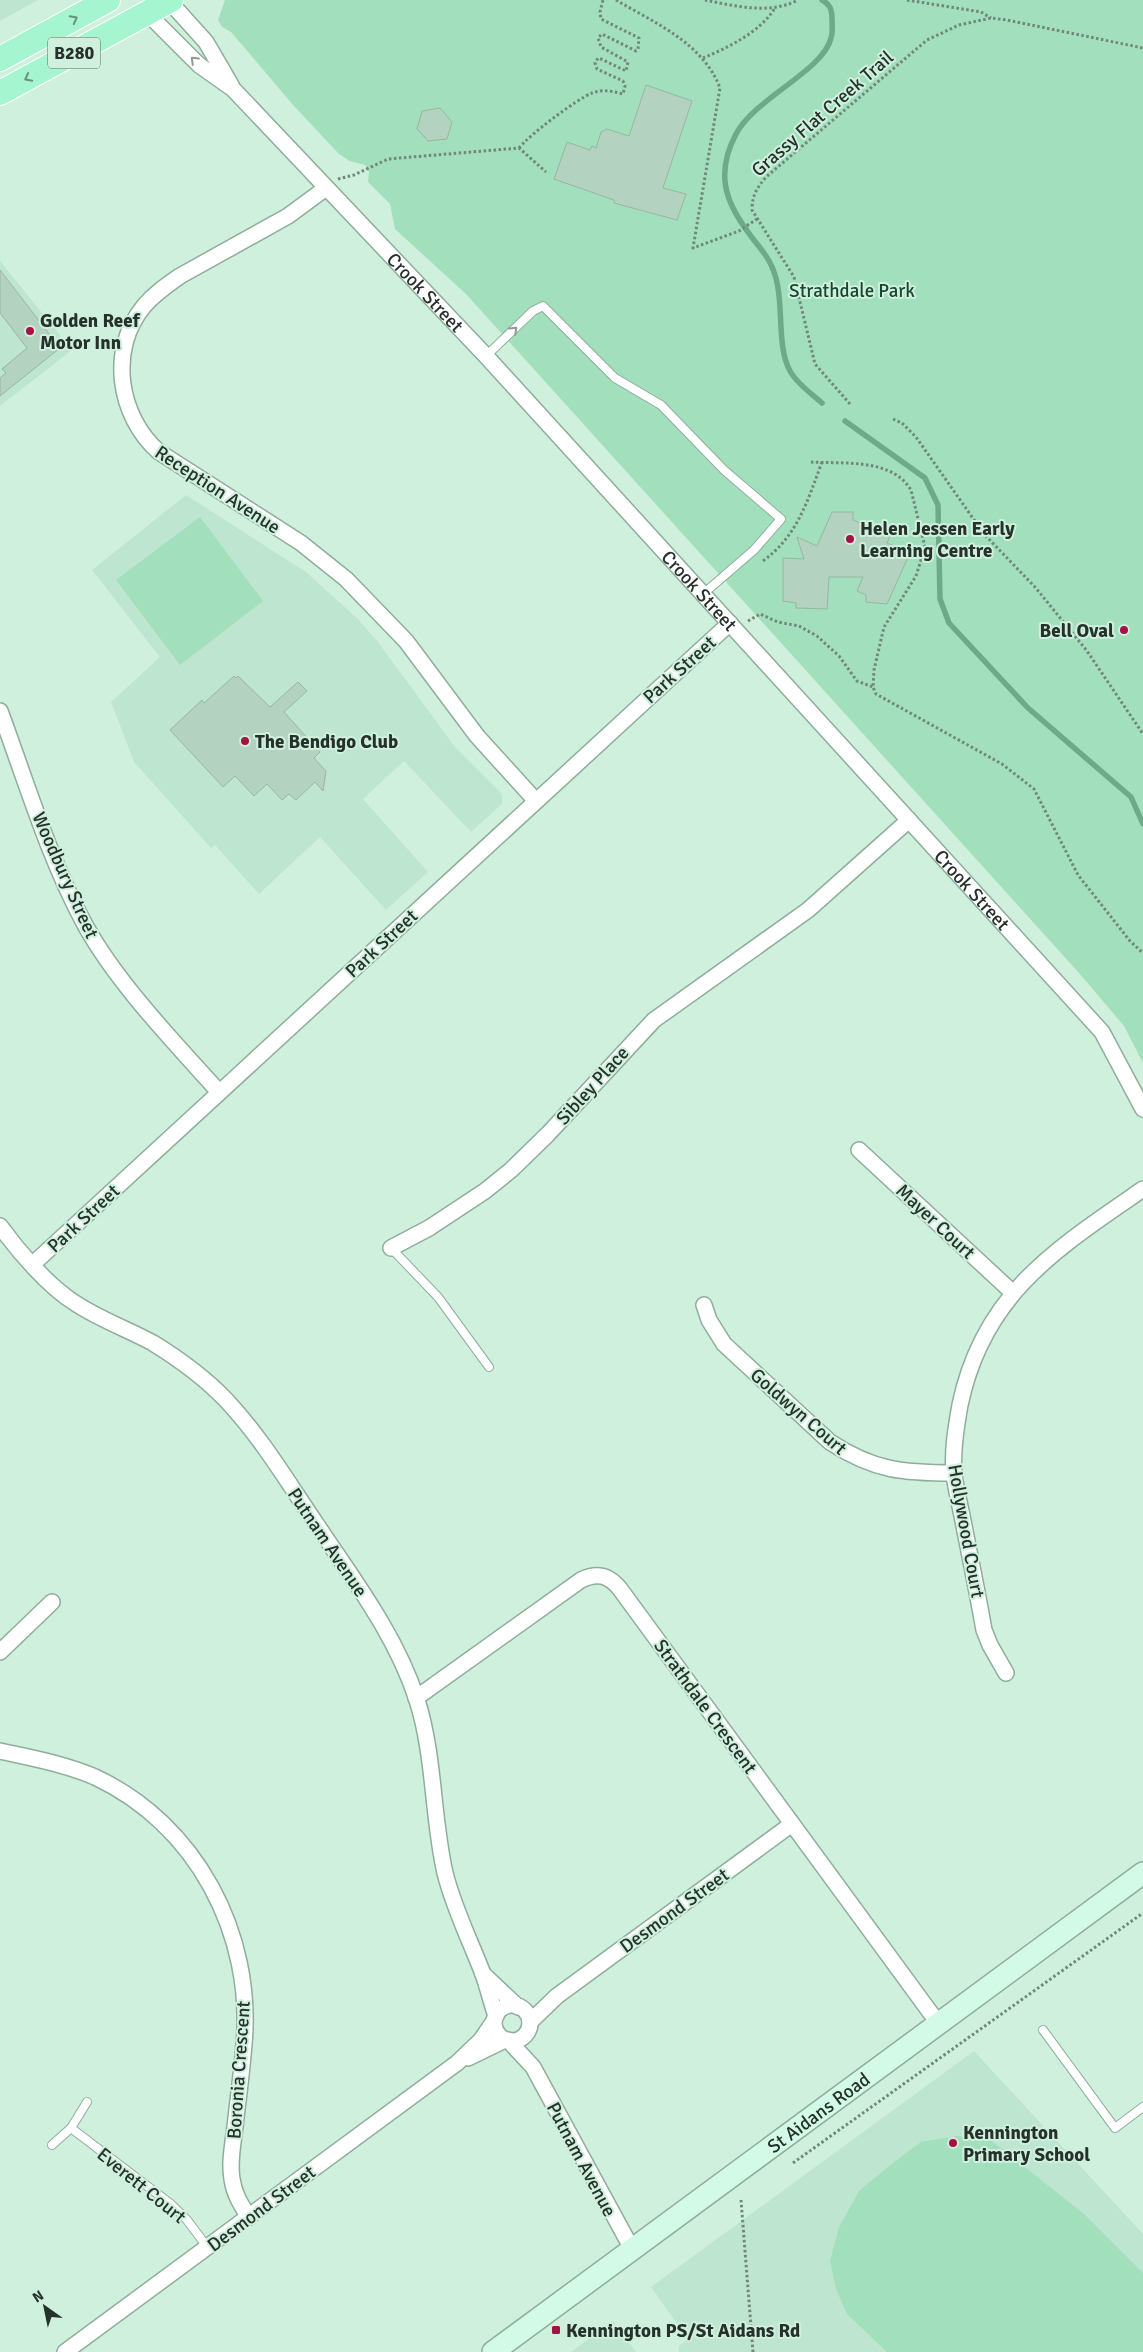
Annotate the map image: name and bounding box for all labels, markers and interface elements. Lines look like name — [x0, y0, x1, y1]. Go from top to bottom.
one-way arrow — [68, 15, 77, 25]
road number: B280 — [48, 38, 100, 68]
street label: Grassy Flat Creek Trail — [747, 45, 899, 182]
one-way arrow — [191, 57, 200, 66]
one-way arrow — [24, 72, 33, 82]
street label: Crook Street — [381, 248, 469, 338]
park label: Strathdale Park — [789, 279, 915, 303]
place label: Golden Reef Motor Inn — [40, 309, 141, 355]
marker: Golden Reef Motor Inn — [24, 325, 36, 337]
one-way arrow — [508, 327, 517, 336]
street label: Reception Avenue — [150, 440, 285, 539]
place label: Helen Jessen Early Learning Centre — [860, 517, 1015, 563]
marker: Helen Jessen Early Learning Centre — [844, 533, 856, 545]
street label: Crook Street — [656, 546, 742, 637]
place label: Bell Oval — [1040, 619, 1114, 643]
marker: Bell Oval — [1118, 624, 1130, 636]
street label: Park Street — [638, 630, 721, 709]
place label: The Bendigo Club — [255, 730, 398, 754]
marker: The Bendigo Club — [239, 735, 251, 747]
street label: Woodbury Street — [27, 809, 104, 943]
street label: Crook Street — [929, 845, 1015, 936]
street label: Park Street — [341, 904, 423, 983]
street label: Sibley Place — [551, 1041, 634, 1130]
street label: Park Street — [43, 1179, 125, 1258]
street label: Mayer Court — [891, 1179, 980, 1265]
street label: Goldwyn Court — [745, 1363, 852, 1461]
street label: Hollywood Court — [942, 1462, 990, 1600]
street label: Putnam Avenue — [282, 1483, 372, 1602]
street label: Strathdale Crescent — [648, 1635, 762, 1779]
street label: Desmond Street — [615, 1863, 734, 1959]
street label: Boronia Crescent — [222, 2000, 256, 2140]
street label: St Aidans Road — [763, 2067, 875, 2159]
street label: Putnam Avenue — [541, 2098, 621, 2221]
place label: Kennington Primary School — [963, 2121, 1090, 2167]
marker: Kennington Primary School — [947, 2137, 959, 2149]
street label: Everett Court — [92, 2143, 191, 2229]
street label: Desmond Street — [203, 2160, 321, 2257]
north arrow — [20, 2282, 70, 2332]
text: N — [29, 2287, 47, 2306]
place label: Kennington PS/St Aidans Rd — [566, 2319, 800, 2343]
marker: Kennington PS/St Aidans Rd — [550, 2324, 562, 2336]

